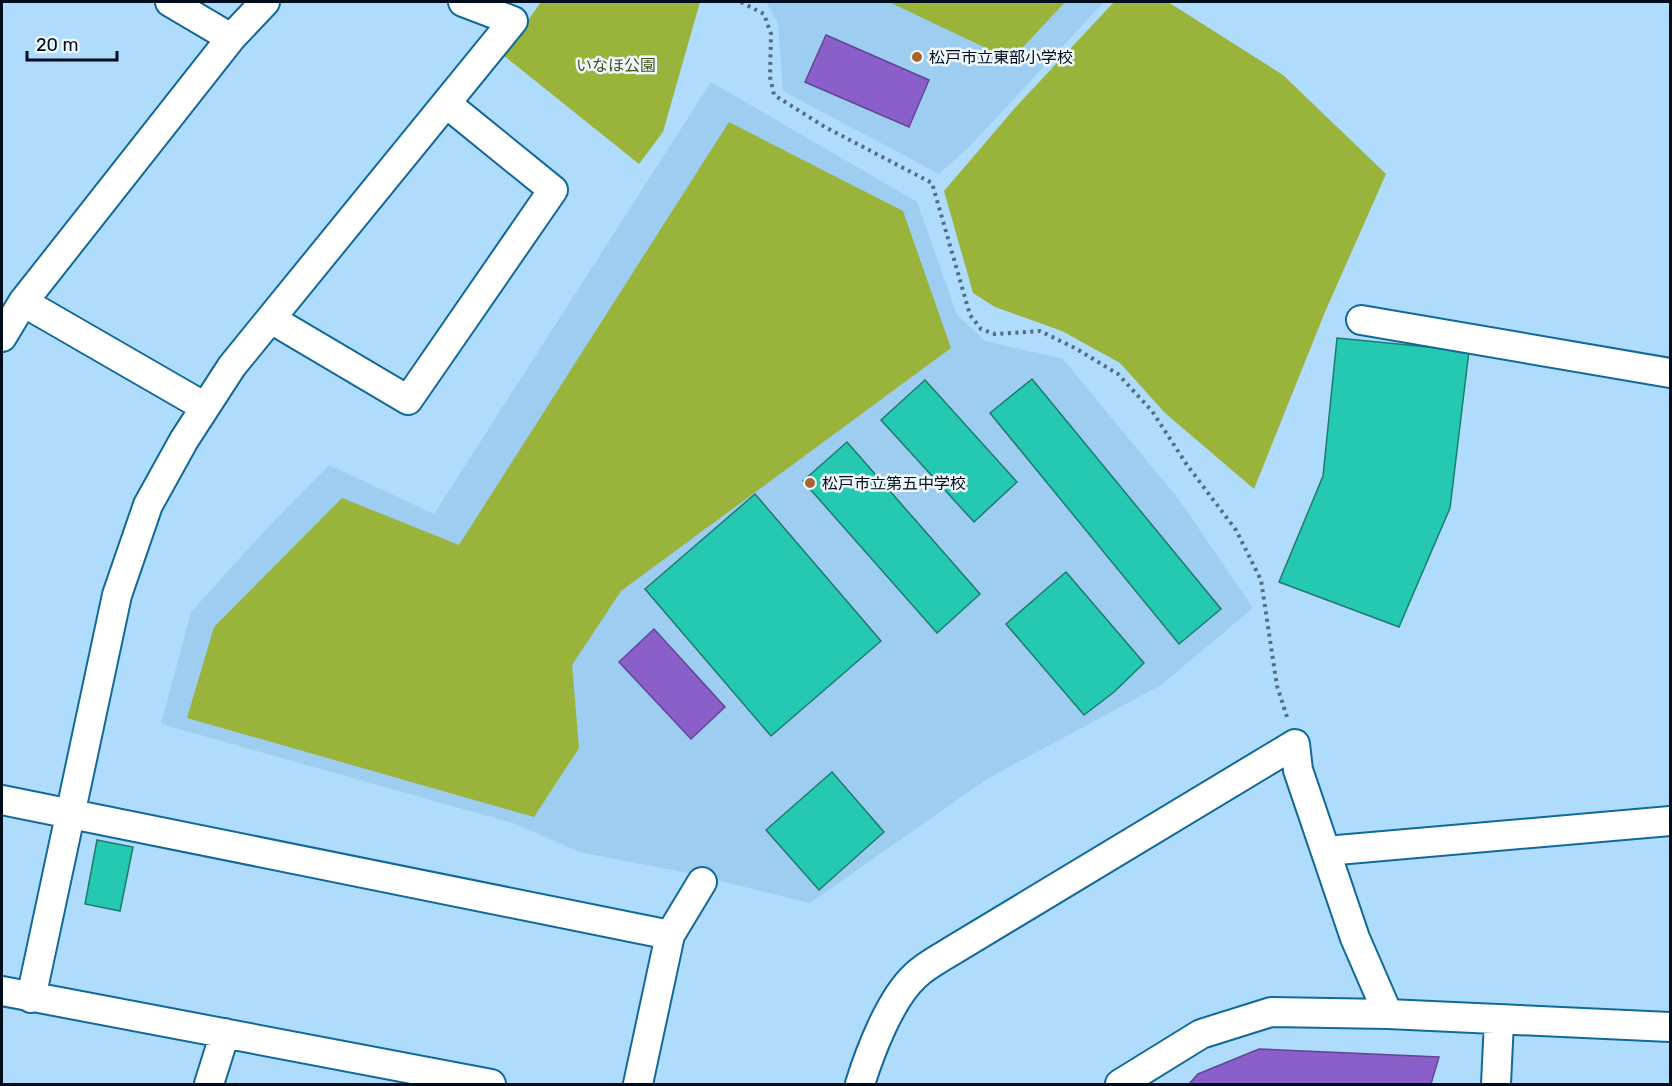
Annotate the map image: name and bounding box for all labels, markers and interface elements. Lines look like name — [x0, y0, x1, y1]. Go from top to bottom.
scale bar — [27, 24, 117, 62]
text: 20 m — [36, 34, 78, 56]
place label: 松戸市立東部小学校 — [929, 48, 1073, 67]
marker: 松戸市立東部小学校 — [910, 50, 924, 64]
park label: いなほ公園 — [576, 56, 656, 75]
place label: 松戸市立第五中学校 — [822, 474, 966, 493]
marker: 松戸市立第五中学校 — [803, 476, 817, 490]

